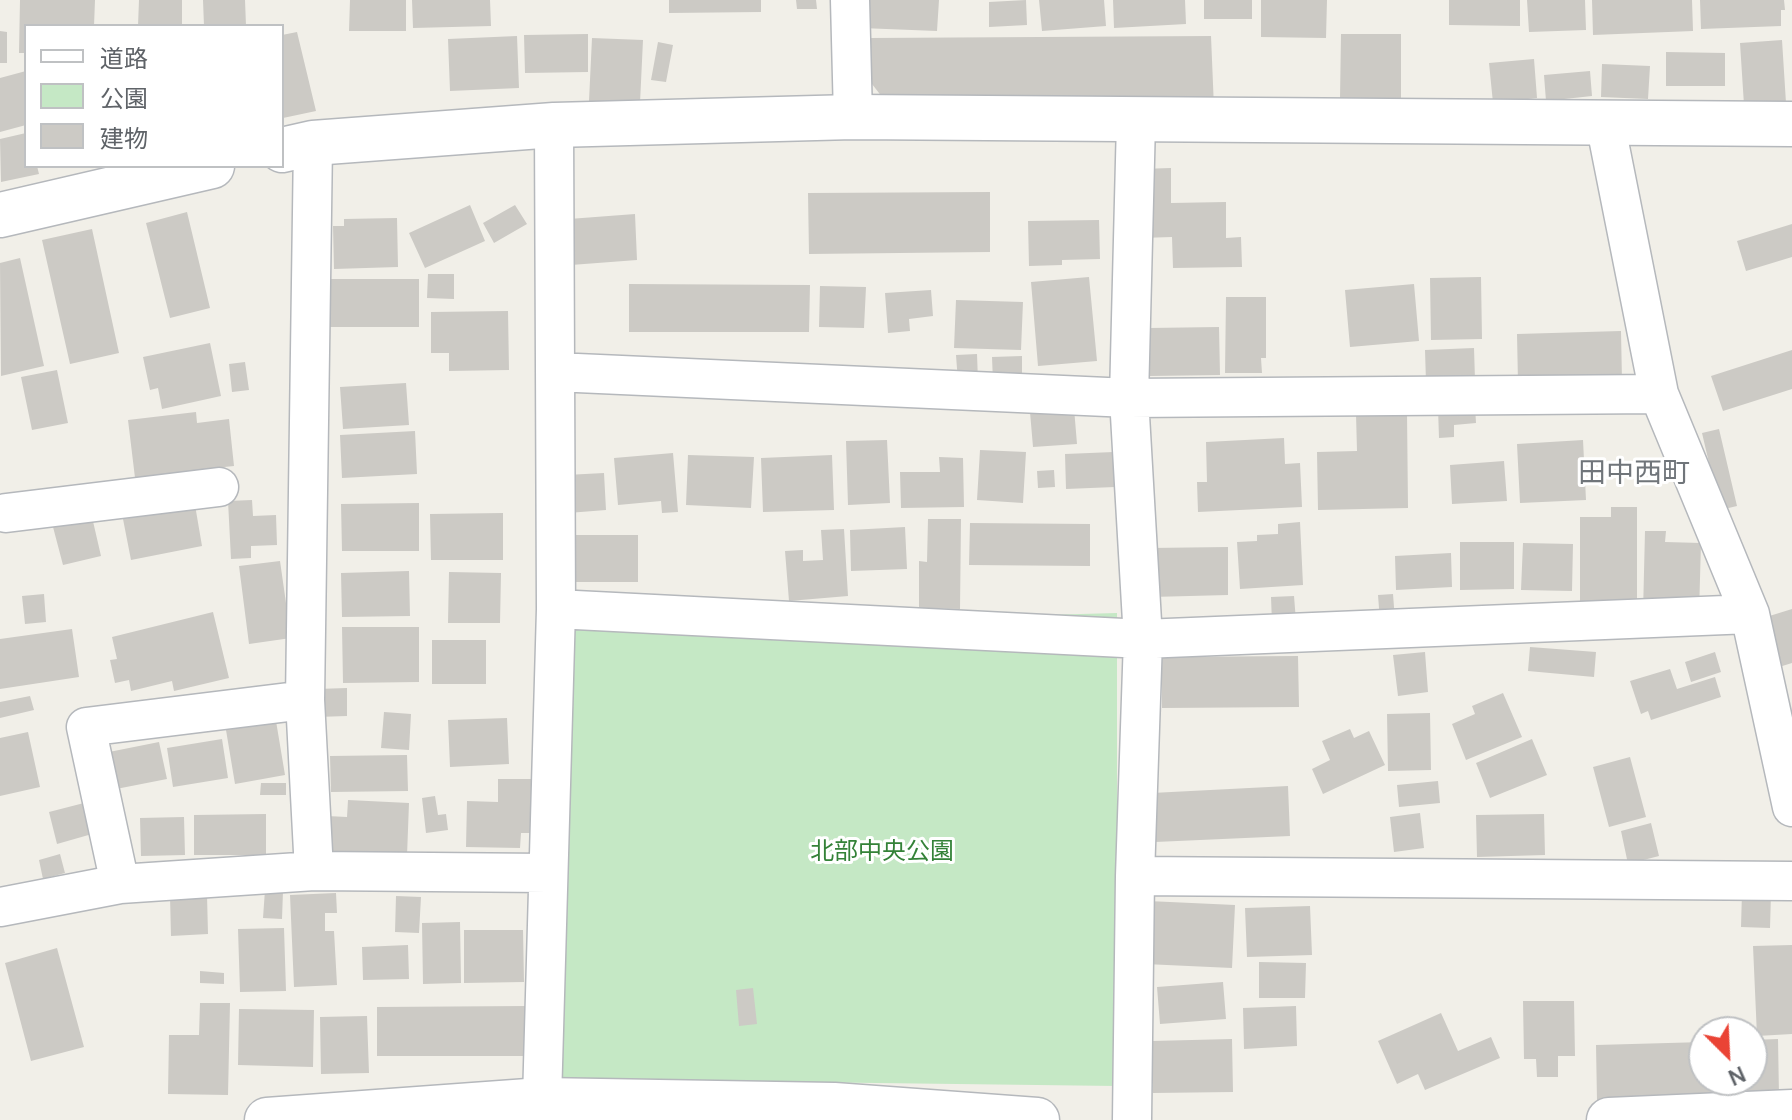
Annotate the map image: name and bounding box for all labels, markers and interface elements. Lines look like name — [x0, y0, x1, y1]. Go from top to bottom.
legend — [24, 24, 284, 168]
text: 道路 — [100, 41, 148, 74]
text: 公園 — [100, 81, 148, 114]
text: 建物 — [100, 121, 148, 154]
district label: 田中西町 — [1578, 457, 1690, 491]
park label: 北部中央公園 — [810, 838, 954, 866]
north arrow — [1688, 1016, 1768, 1096]
text: N — [1724, 1059, 1750, 1093]

